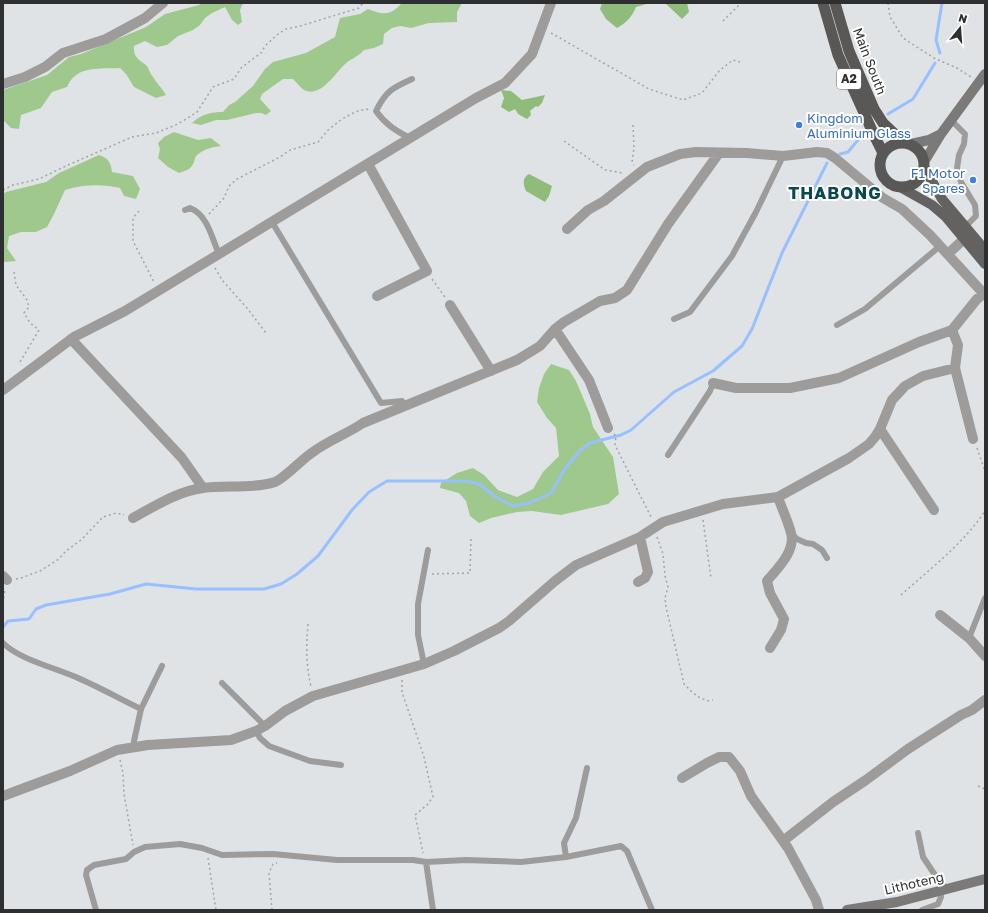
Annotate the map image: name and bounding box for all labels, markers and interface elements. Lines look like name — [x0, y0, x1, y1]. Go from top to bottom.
north arrow — [940, 8, 980, 48]
text: N — [957, 11, 969, 25]
street label: Main South — [850, 25, 890, 97]
road number: A2 — [837, 69, 861, 89]
place label: Kingdom Aluminium Glass — [807, 110, 911, 141]
marker: Kingdom Aluminium Glass — [794, 120, 804, 130]
place label: F1 Motor Spares — [911, 165, 965, 196]
marker: F1 Motor Spares — [968, 175, 978, 185]
district label: THABONG — [788, 182, 882, 203]
street label: Lithoteng — [883, 868, 945, 898]

